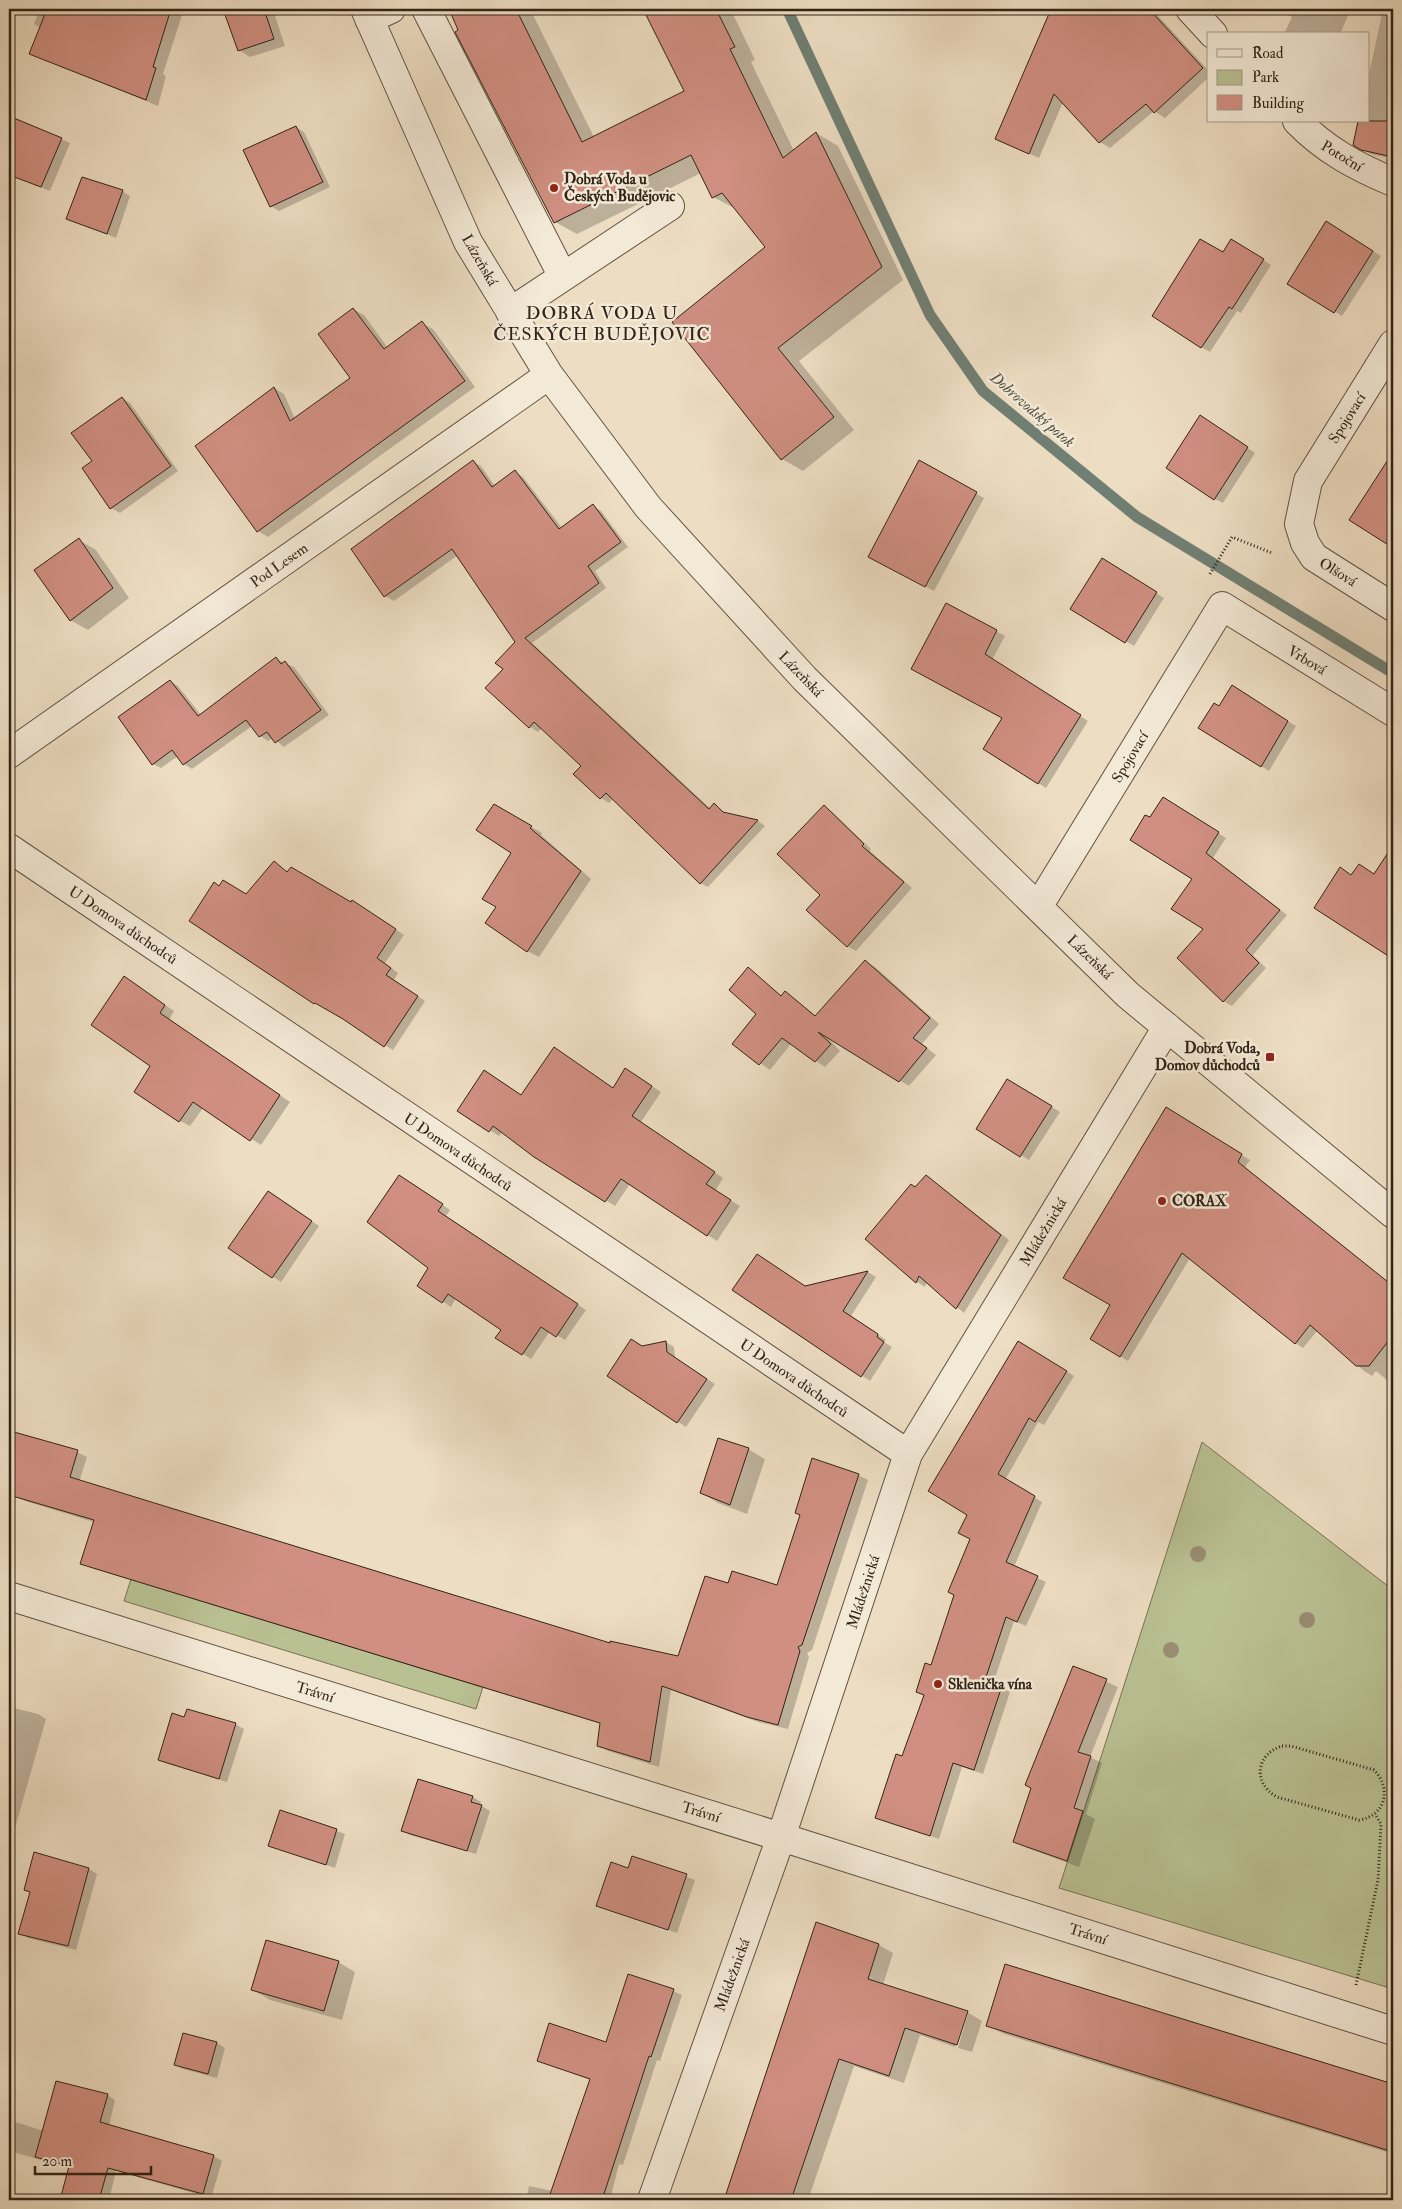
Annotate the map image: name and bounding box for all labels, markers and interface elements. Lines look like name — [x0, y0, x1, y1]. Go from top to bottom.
legend — [1207, 32, 1370, 122]
text: Road — [1252, 44, 1284, 63]
text: Park — [1252, 68, 1279, 87]
text: Building — [1252, 94, 1304, 113]
street label: Potoční — [1317, 137, 1367, 177]
place label: Dobrá Voda u Českých Budějovic — [564, 170, 676, 207]
marker: Dobrá Voda u Českých Budějovic — [548, 182, 560, 194]
street label: Lázeňská — [457, 231, 502, 290]
district label: DOBRÁ VODA U ČESKÝCH BUDĚJOVIC — [493, 302, 711, 346]
water label: Dobrovodský potok — [985, 367, 1079, 452]
street label: Spojovací — [1324, 388, 1372, 448]
street label: Pod Lesem — [247, 538, 312, 592]
street label: Olšová — [1315, 554, 1361, 592]
street label: Vrbová — [1284, 641, 1330, 680]
street label: Lázeňská — [774, 647, 828, 702]
street label: Spojovací — [1108, 727, 1154, 787]
street label: U Domova důchodců — [65, 882, 181, 969]
street label: Lázeňská — [1063, 931, 1117, 984]
place label: Dobrá Voda, Domov důchodců — [1155, 1039, 1260, 1075]
marker: Dobrá Voda, Domov důchodců — [1264, 1051, 1276, 1063]
street label: U Domova důchodců — [400, 1109, 516, 1196]
place label: CORAX — [1172, 1192, 1227, 1211]
street label: Mládežnická — [1016, 1194, 1072, 1270]
marker: CORAX — [1156, 1195, 1168, 1207]
street label: U Domova důchodců — [736, 1335, 852, 1422]
street label: Mládežnická — [843, 1552, 885, 1631]
place label: Sklenička vína — [948, 1675, 1033, 1694]
street label: Trávní — [293, 1678, 337, 1708]
marker: Sklenička vína — [932, 1678, 944, 1690]
street label: Trávní — [679, 1798, 723, 1828]
street label: Trávní — [1066, 1919, 1110, 1950]
street label: Mládežnická — [710, 1935, 755, 2014]
scale bar — [35, 2144, 151, 2176]
text: 20 m — [42, 2152, 72, 2171]

